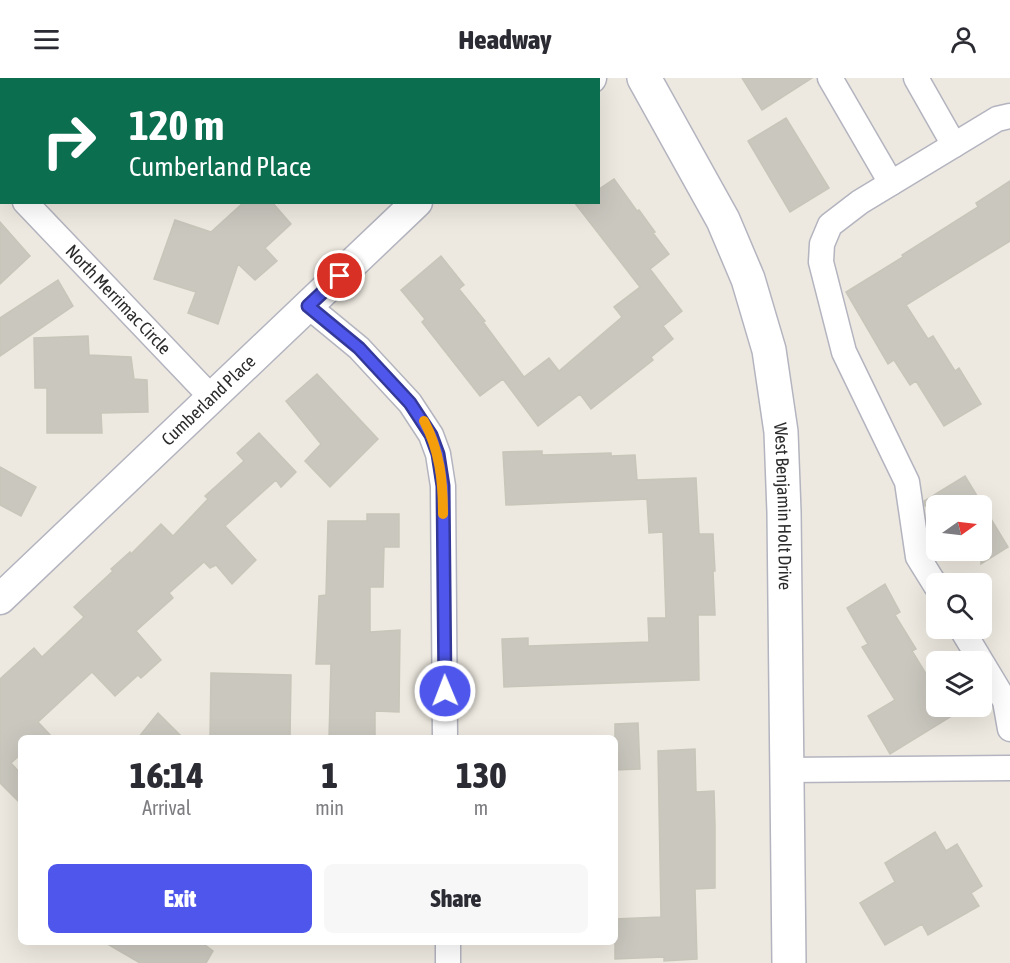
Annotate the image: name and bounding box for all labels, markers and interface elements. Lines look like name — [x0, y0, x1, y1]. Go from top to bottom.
icon: menu — [30, 23, 63, 56]
icon: person — [947, 23, 980, 56]
text: Headway — [459, 24, 551, 55]
text: 120 m — [129, 101, 224, 149]
icon: right — [30, 102, 108, 180]
text: Cumberland Place — [129, 151, 311, 182]
street label: North Merrimac Circle — [62, 240, 176, 358]
pin — [314, 250, 365, 301]
icon: arrive — [323, 259, 356, 292]
street label: Cumberland Place — [157, 351, 260, 450]
street label: West Benjamin Holt Drive — [770, 421, 796, 590]
north arrow — [926, 495, 992, 561]
map controls — [926, 495, 992, 717]
button: search — [926, 573, 992, 639]
button: layers — [926, 651, 992, 717]
position arrow — [413, 659, 477, 723]
text: 16:14 — [130, 754, 204, 796]
text: 1 — [321, 754, 338, 796]
text: 130 — [456, 754, 506, 796]
text: Arrival — [142, 796, 191, 819]
text: min — [315, 796, 344, 819]
text: m — [474, 796, 488, 819]
button: Exit — [48, 864, 312, 933]
button: Share — [324, 864, 588, 933]

